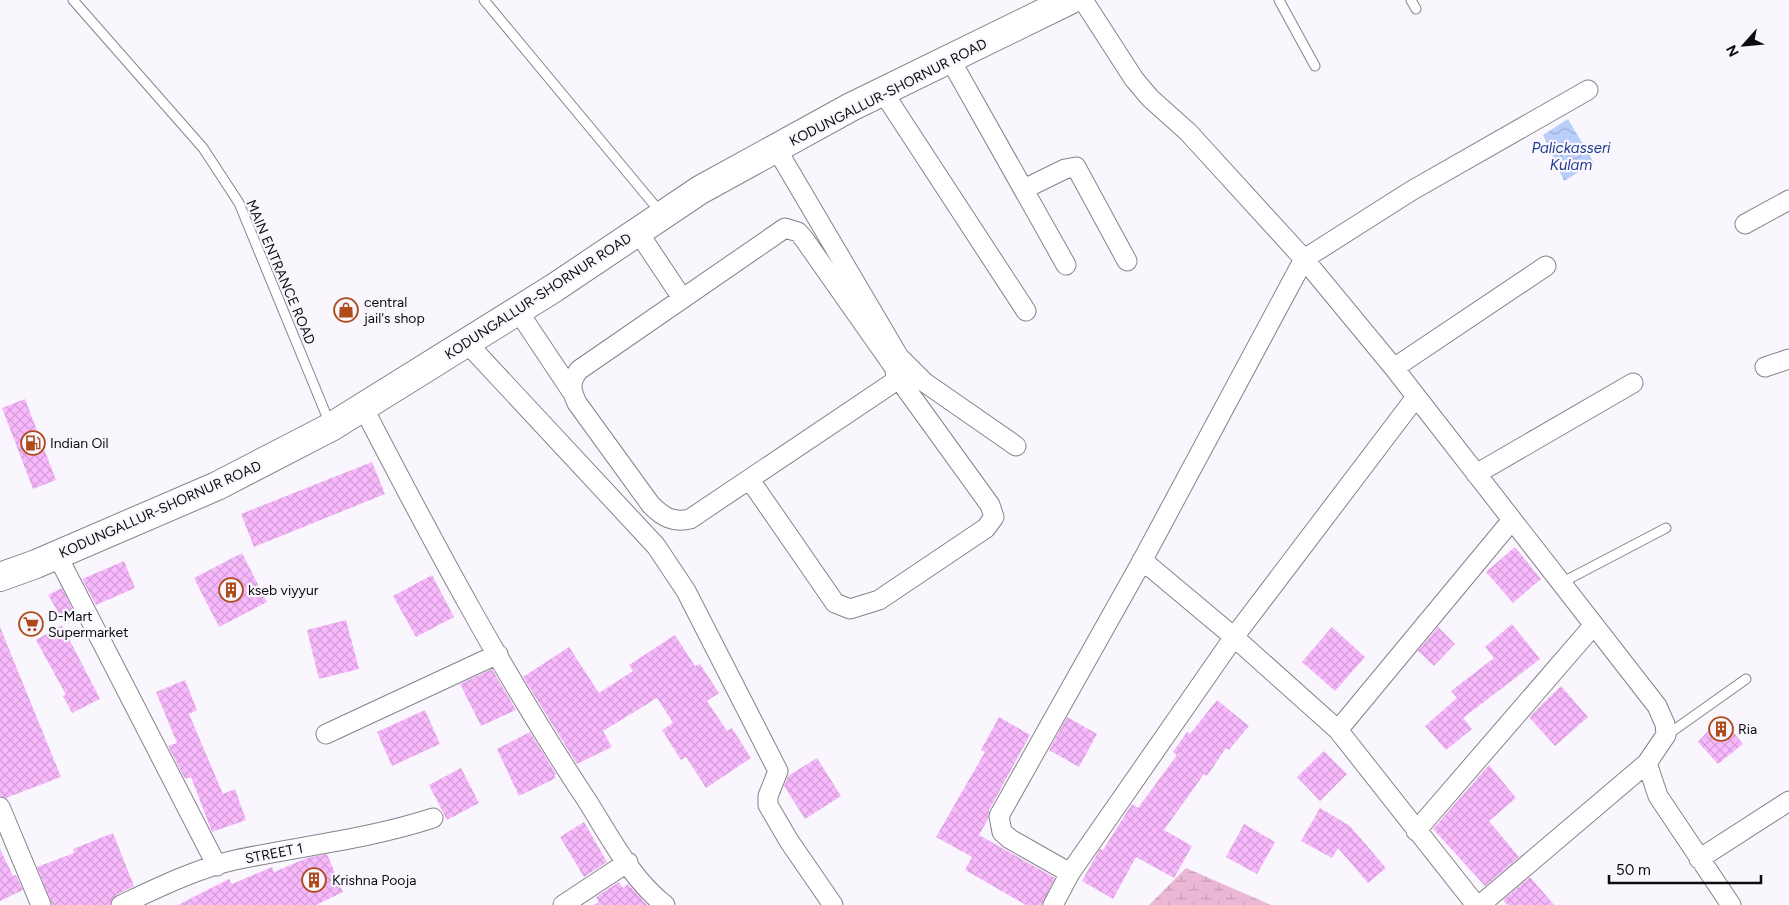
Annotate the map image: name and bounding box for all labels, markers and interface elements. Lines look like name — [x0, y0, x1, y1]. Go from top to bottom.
north arrow — [1719, 20, 1769, 70]
street label: KODUNGALLUR-SHORNUR ROAD — [787, 35, 990, 150]
text: N — [1723, 42, 1743, 59]
water label: Palickasseri Kulam — [1531, 139, 1611, 174]
street label: MAIN ENTRANCE ROAD — [242, 197, 319, 347]
street label: KODUNGALLUR-SHORNUR ROAD — [442, 230, 635, 363]
place label: central jail's shop — [363, 294, 425, 327]
shop icon: central jail's shop — [333, 297, 359, 323]
fuel station icon: Indian Oil — [20, 430, 46, 456]
place label: Indian Oil — [50, 435, 109, 452]
street label: KODUNGALLUR-SHORNUR ROAD — [57, 457, 264, 562]
building icon: kseb viyyur — [218, 577, 244, 603]
place label: kseb viyyur — [248, 582, 319, 599]
place label: D-Mart Supermarket — [48, 608, 128, 641]
supermarket icon: D-Mart Supermarket — [18, 611, 44, 637]
building icon: Ria — [1708, 716, 1734, 742]
place label: Ria — [1738, 721, 1757, 738]
street label: STREET 1 — [244, 840, 304, 867]
scale bar — [1609, 852, 1762, 884]
text: 50 m — [1616, 861, 1651, 879]
building icon: Krishna Pooja — [301, 867, 327, 893]
place label: Krishna Pooja — [332, 872, 416, 889]

